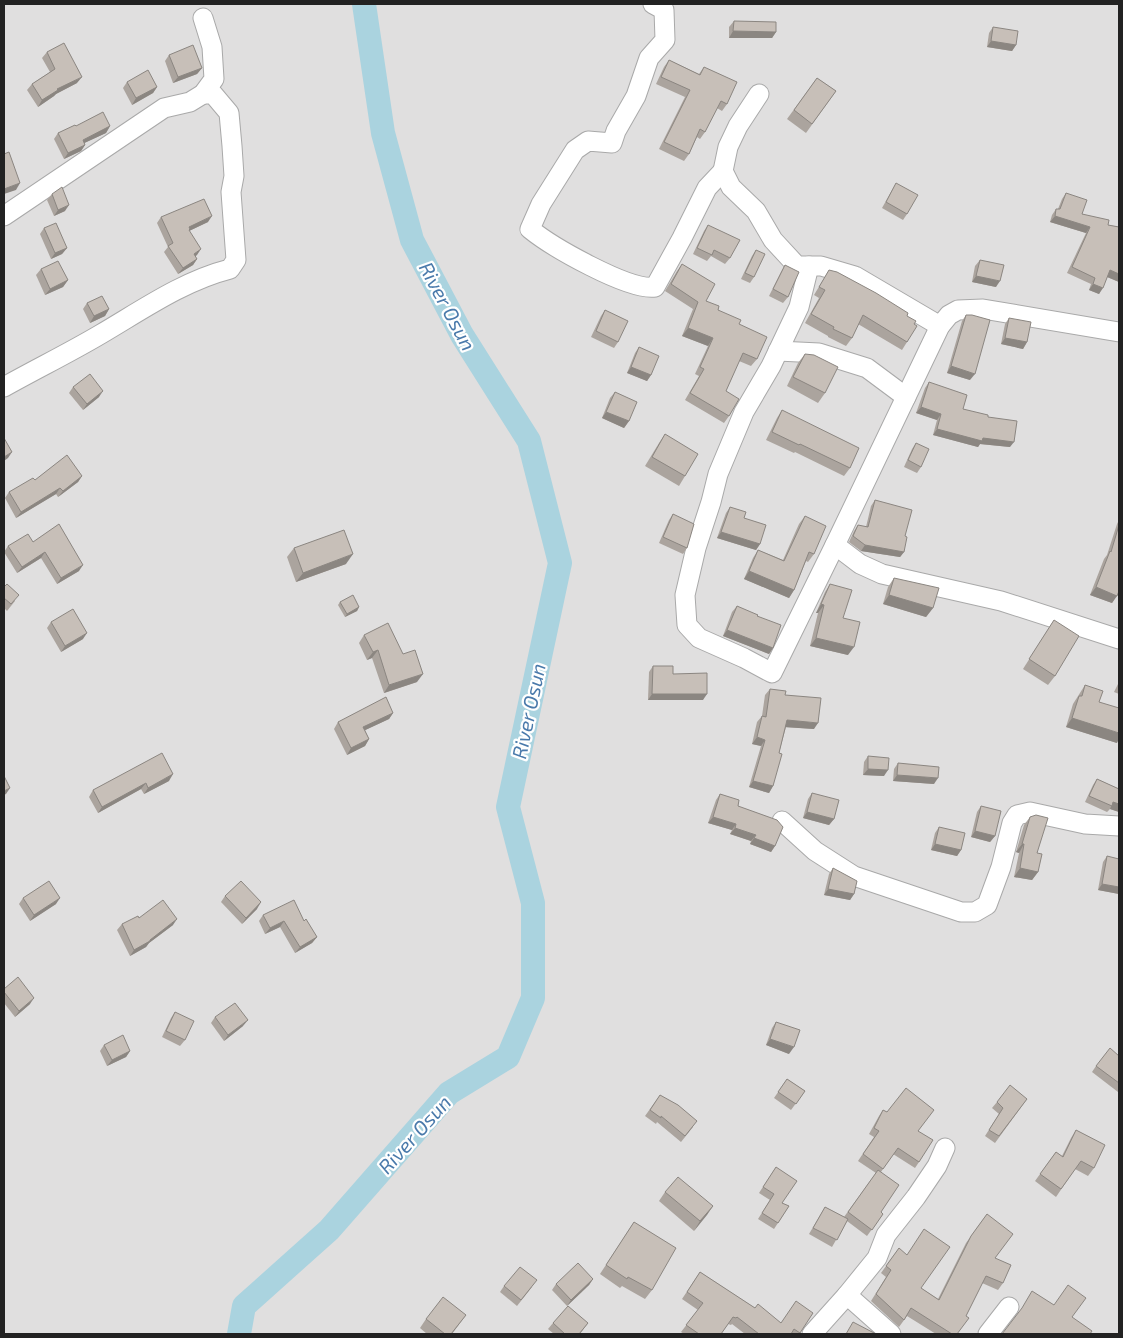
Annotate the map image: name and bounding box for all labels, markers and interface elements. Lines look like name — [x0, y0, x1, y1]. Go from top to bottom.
water label: River Osun — [415, 258, 481, 354]
water label: River Osun — [506, 661, 550, 761]
water label: River Osun — [373, 1090, 455, 1178]

